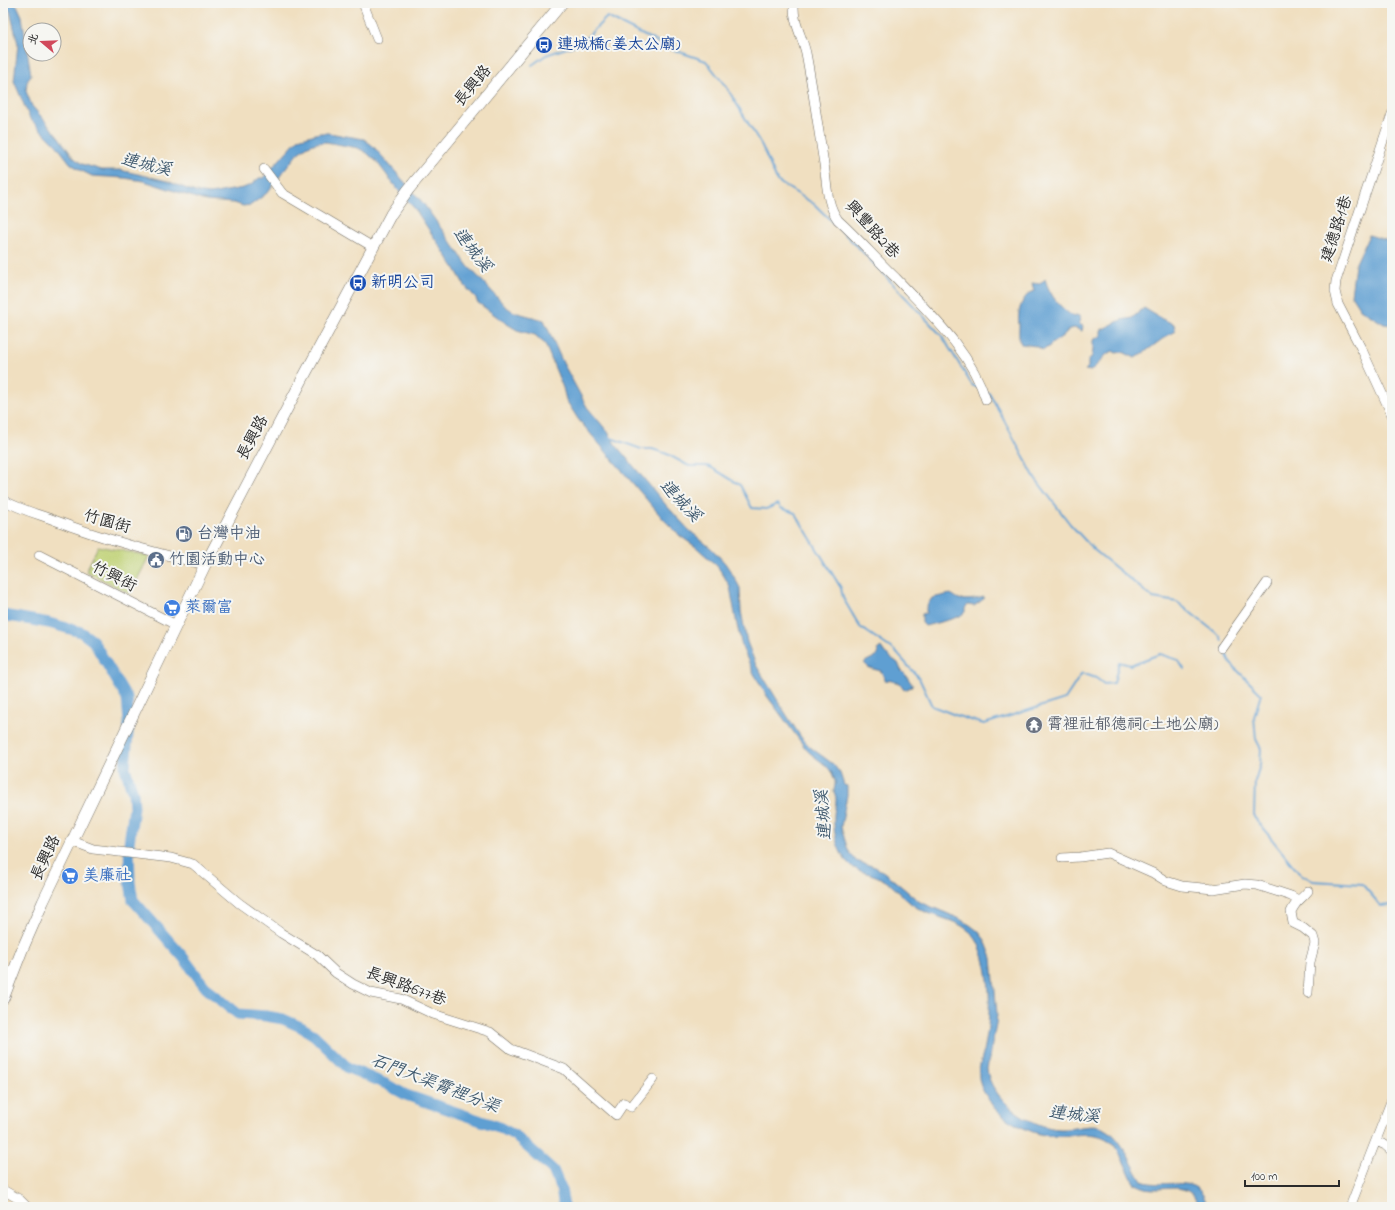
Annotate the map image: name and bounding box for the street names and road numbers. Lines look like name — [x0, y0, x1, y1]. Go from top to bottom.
street label: 長興路 — [448, 60, 498, 112]
street label: 建德路1巷 — [1315, 192, 1359, 266]
street label: 興豐路2巷 — [839, 195, 905, 265]
street label: 長興路 — [231, 411, 275, 465]
street label: 竹園街 — [81, 504, 133, 540]
street label: 竹興街 — [87, 555, 141, 599]
street label: 長興路 — [25, 831, 67, 885]
street label: 長興路677巷 — [362, 961, 450, 1013]

